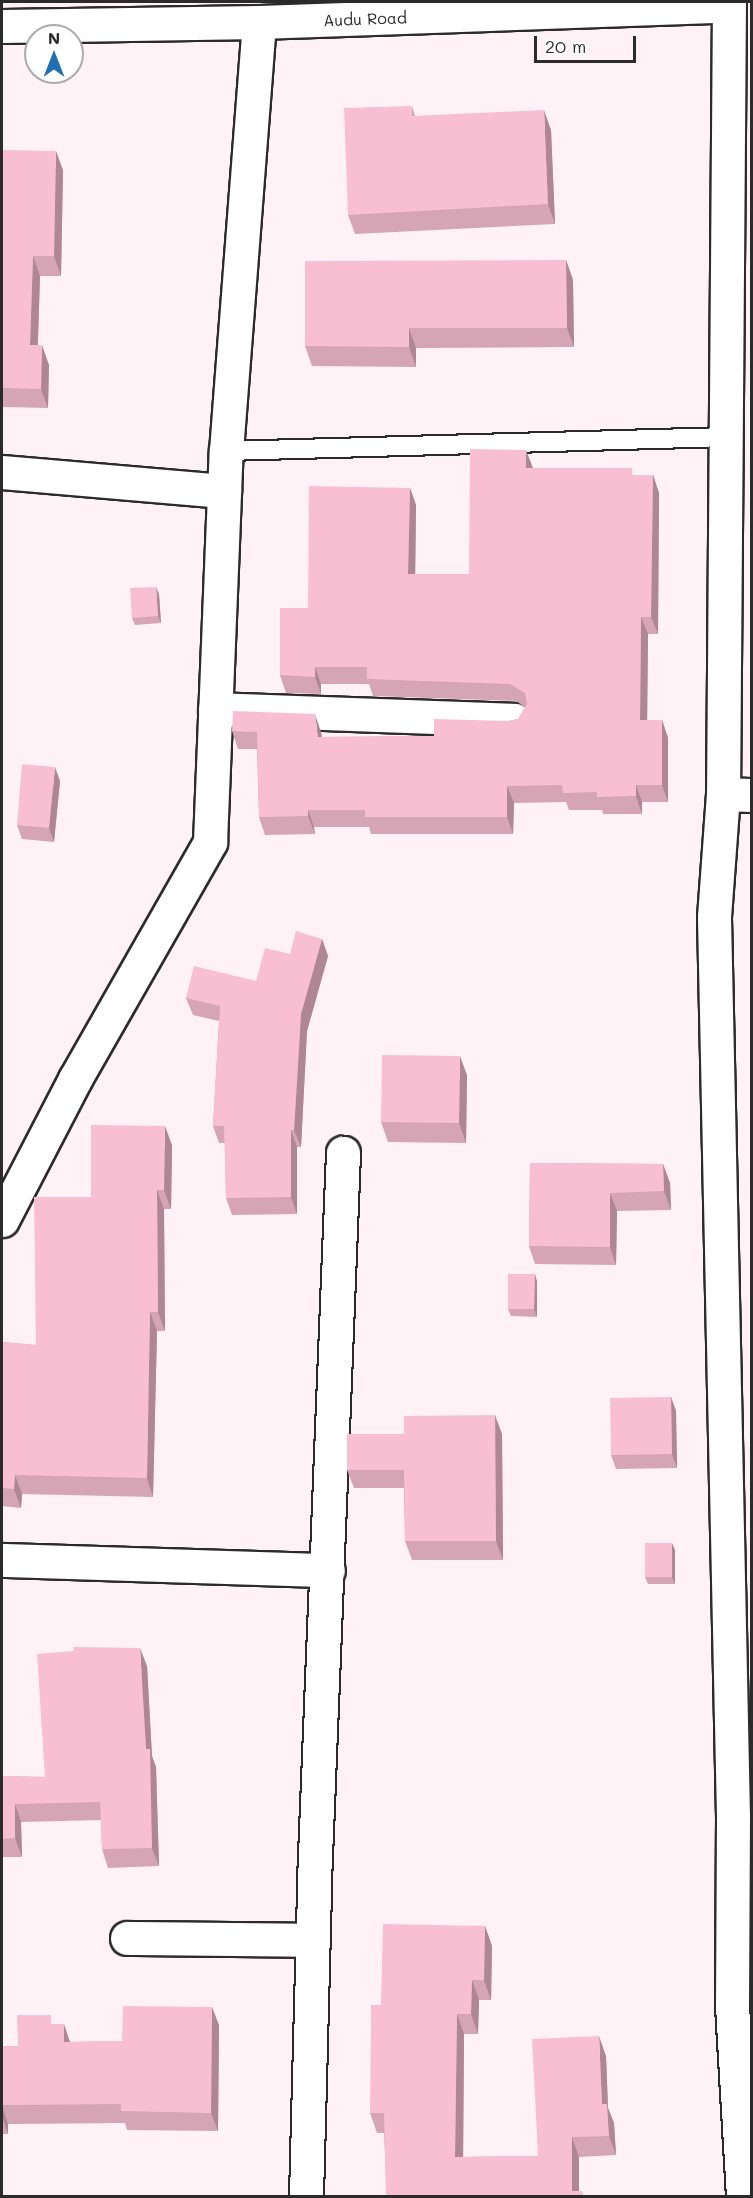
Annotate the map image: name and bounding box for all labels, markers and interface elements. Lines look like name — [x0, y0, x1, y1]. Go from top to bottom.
street label: Audu Road — [323, 8, 407, 30]
north arrow — [24, 24, 84, 84]
scale bar — [537, 24, 639, 62]
text: N — [48, 27, 60, 48]
text: 20 m — [545, 34, 586, 58]

